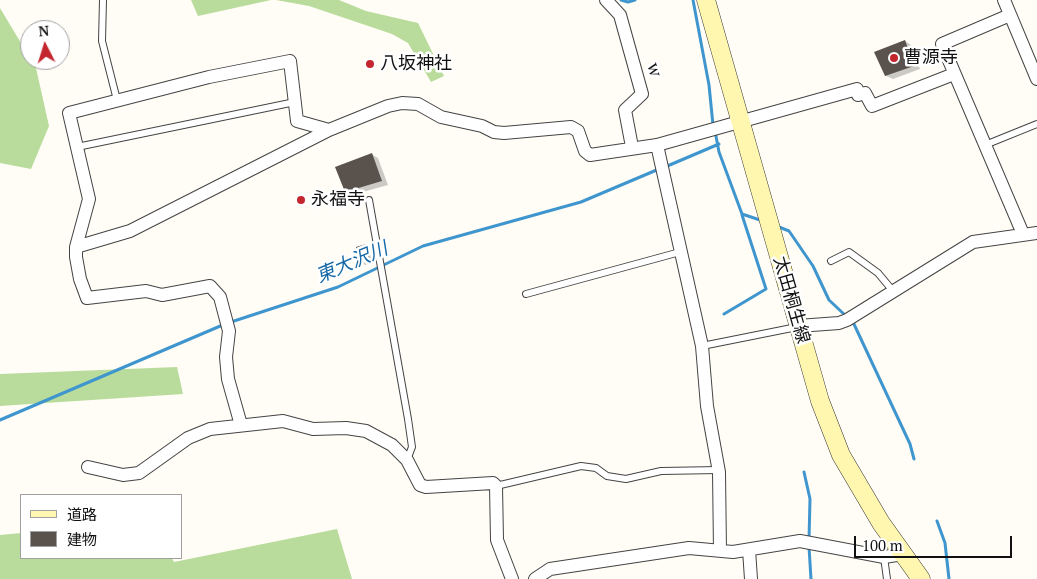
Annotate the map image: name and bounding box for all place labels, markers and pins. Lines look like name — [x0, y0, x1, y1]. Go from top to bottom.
place label: 曹源寺 — [904, 47, 958, 69]
marker: 曹源寺 — [888, 52, 900, 64]
place label: 八坂神社 — [380, 53, 452, 75]
marker: 八坂神社 — [364, 58, 376, 70]
place label: 永福寺 — [311, 189, 365, 211]
marker: 永福寺 — [295, 194, 307, 206]

